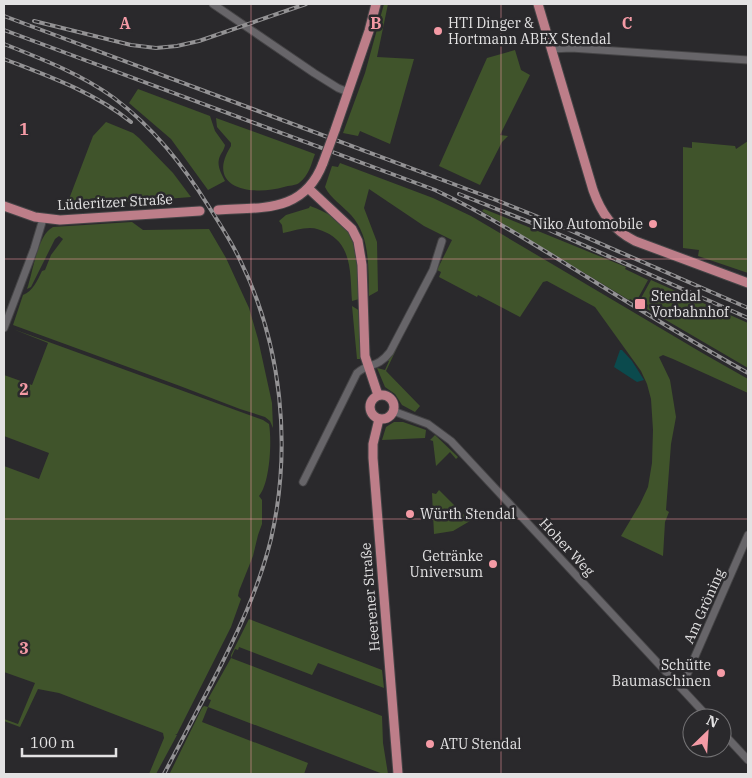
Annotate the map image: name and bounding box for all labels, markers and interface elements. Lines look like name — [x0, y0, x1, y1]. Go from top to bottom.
text: A — [119, 13, 131, 33]
text: B — [370, 13, 382, 33]
text: C — [622, 13, 632, 33]
place label: HTI Dinger & Hortmann ABEX Stendal — [448, 14, 611, 48]
marker: HTI Dinger & Hortmann ABEX Stendal — [432, 25, 444, 37]
text: 1 — [19, 119, 29, 139]
street label: Lüderitzer Straße — [57, 190, 173, 214]
place label: Niko Automobile — [532, 215, 643, 233]
marker: Niko Automobile — [647, 218, 659, 230]
place label: Stendal Vorbahnhof — [651, 287, 730, 321]
marker: Stendal Vorbahnhof — [633, 297, 647, 311]
text: 2 — [19, 379, 29, 399]
place label: Würth Stendal — [420, 505, 515, 523]
marker: Würth Stendal — [404, 508, 416, 520]
street label: Hoher Weg — [536, 514, 599, 580]
street label: Heerener Straße — [356, 542, 384, 652]
place label: Getränke Universum — [409, 547, 483, 581]
marker: Getränke Universum — [487, 558, 499, 570]
street label: Am Gröning — [679, 565, 729, 646]
text: 3 — [19, 638, 29, 658]
place label: Schütte Baumaschinen — [612, 656, 711, 690]
marker: Schütte Baumaschinen — [715, 667, 727, 679]
north arrow — [682, 708, 732, 758]
text: N — [704, 711, 721, 732]
scale bar — [22, 726, 116, 758]
text: 100 m — [30, 733, 75, 752]
place label: ATU Stendal — [440, 735, 521, 753]
marker: ATU Stendal — [424, 738, 436, 750]

